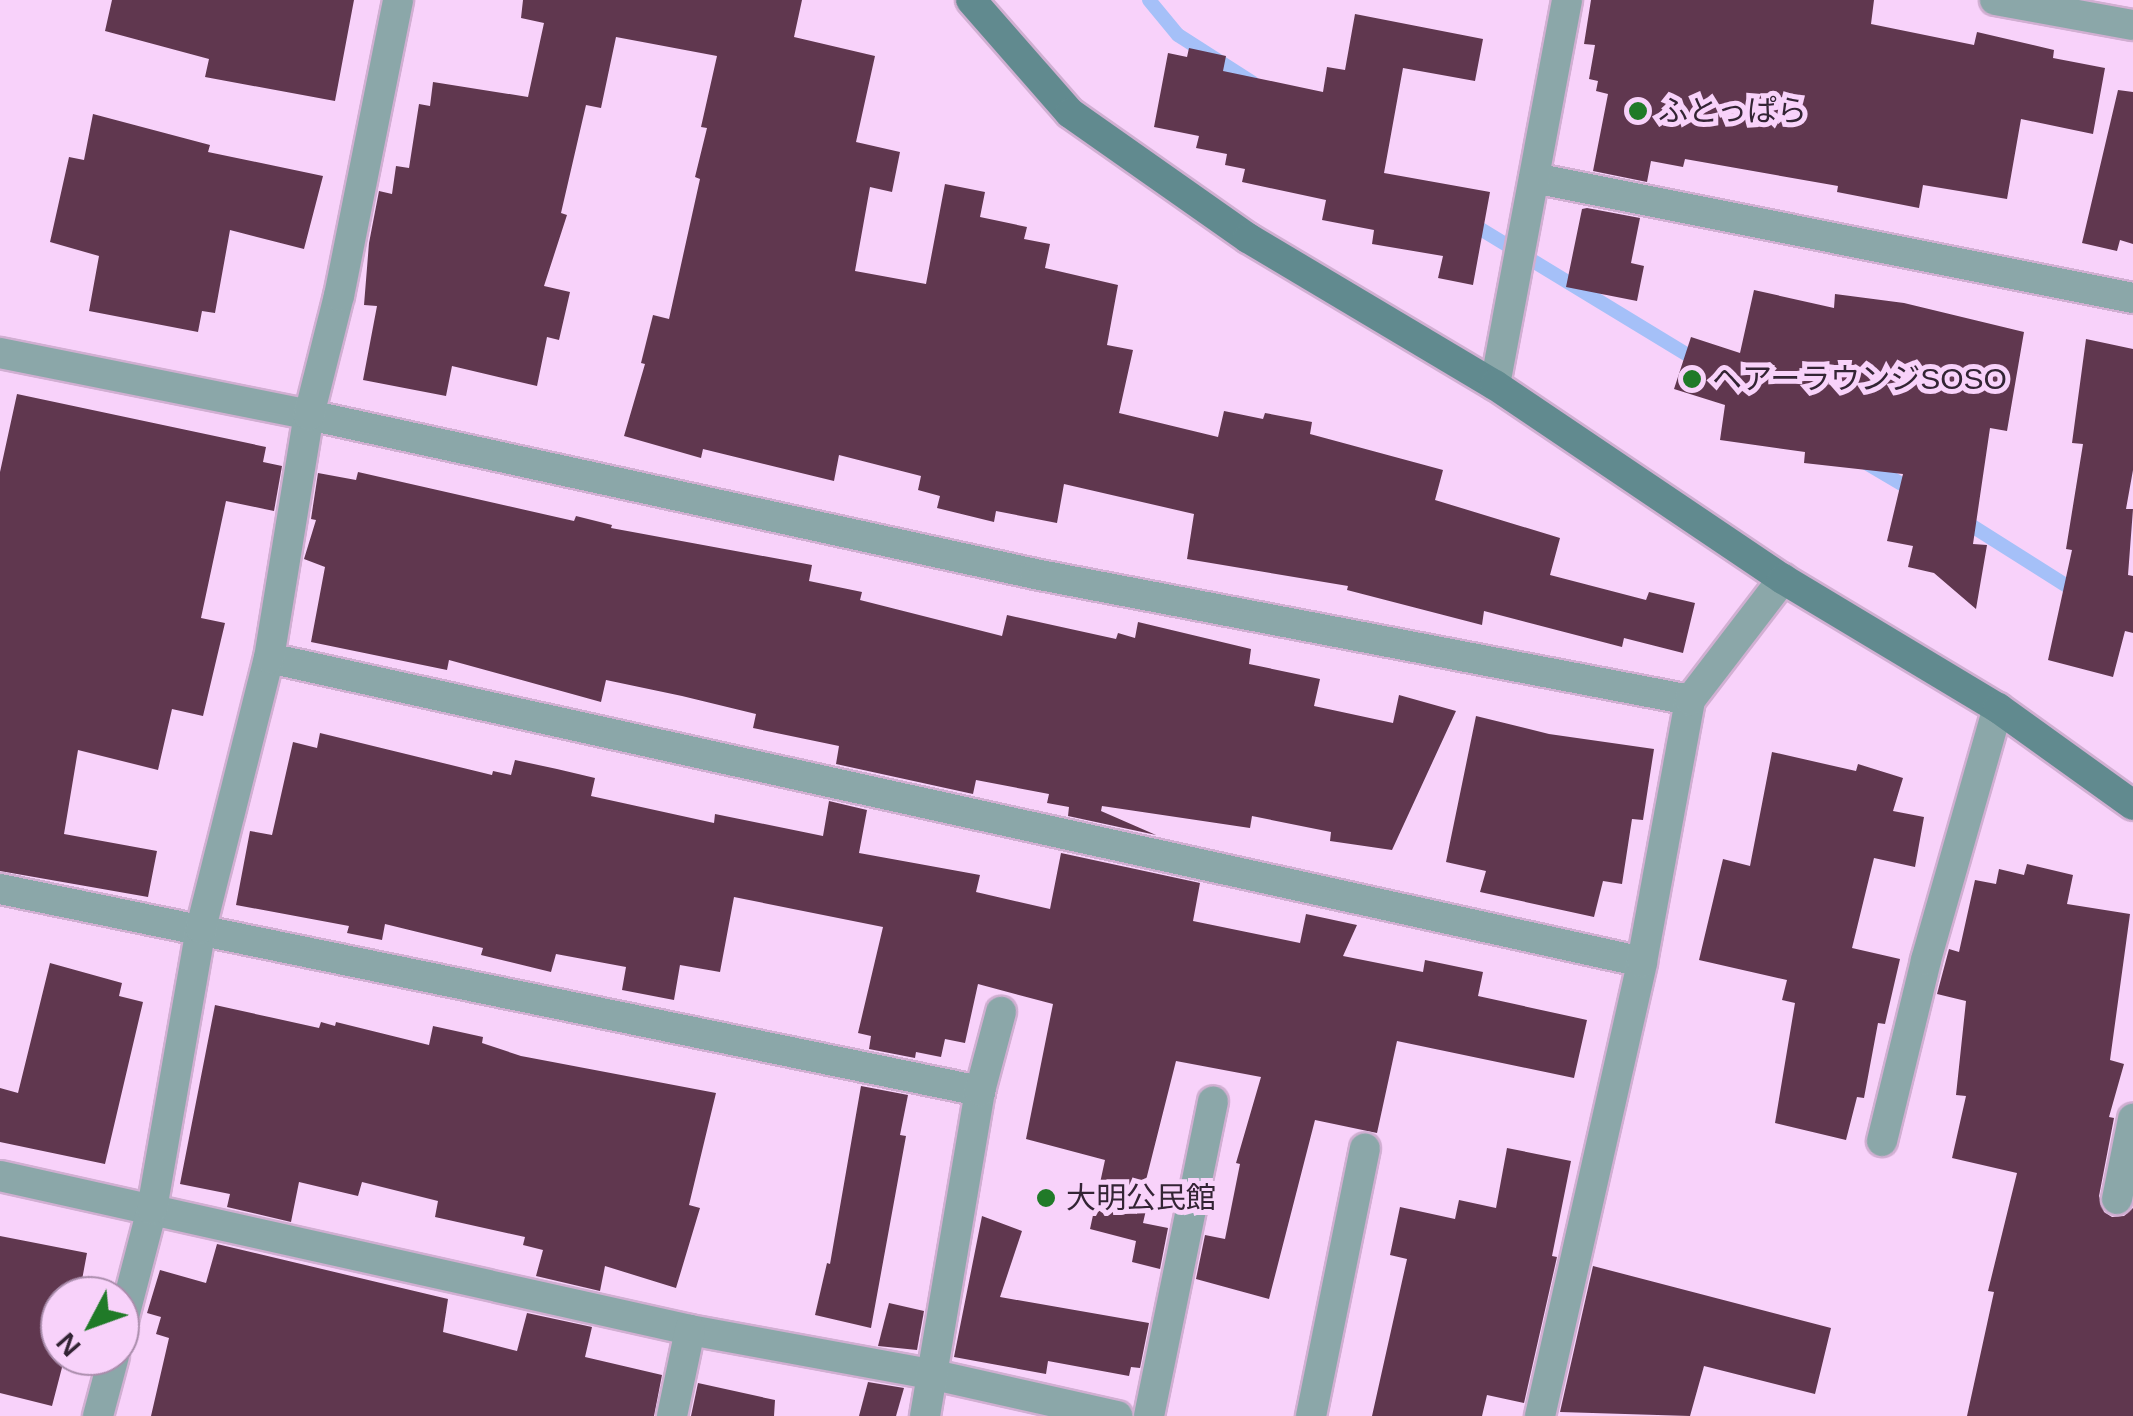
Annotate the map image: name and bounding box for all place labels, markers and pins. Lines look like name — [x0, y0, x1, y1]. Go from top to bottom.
place label: ふとっぱら — [1658, 93, 1808, 129]
marker: ふとっぱら — [1627, 100, 1649, 122]
place label: ヘアーラウンジSOSO — [1712, 361, 2007, 397]
marker: ヘアーラウンジSOSO — [1681, 368, 1703, 390]
place label: 大明公民館 — [1066, 1180, 1216, 1216]
marker: 大明公民館 — [1035, 1187, 1057, 1209]

